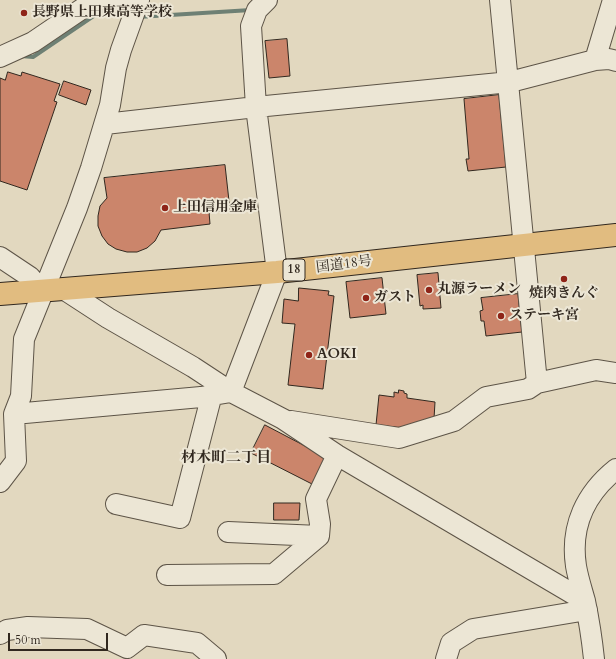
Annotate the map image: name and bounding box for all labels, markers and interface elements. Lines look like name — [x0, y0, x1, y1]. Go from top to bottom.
place label: 長野県上田東高等学校 — [32, 5, 172, 21]
marker: 長野県上田東高等学校 — [19, 8, 29, 18]
place label: 上田信用金庫 — [173, 200, 257, 216]
marker: 上田信用金庫 — [160, 203, 170, 213]
street label: 国道18号 — [315, 253, 373, 277]
road number: 18 — [283, 259, 305, 281]
marker: 焼肉きんぐ — [559, 274, 569, 284]
place label: 丸源ラーメン — [437, 282, 521, 298]
marker: 丸源ラーメン — [424, 285, 434, 295]
place label: 焼肉きんぐ — [529, 286, 599, 302]
place label: ガスト — [374, 290, 416, 306]
marker: ガスト — [361, 293, 371, 303]
place label: ステーキ宮 — [509, 308, 579, 324]
marker: ステーキ宮 — [496, 311, 506, 321]
place label: AOKI — [317, 347, 357, 363]
marker: AOKI — [304, 350, 314, 360]
district label: 材木町二丁目 — [181, 450, 271, 468]
scale bar — [10, 625, 110, 651]
text: 50 m — [15, 632, 41, 648]

